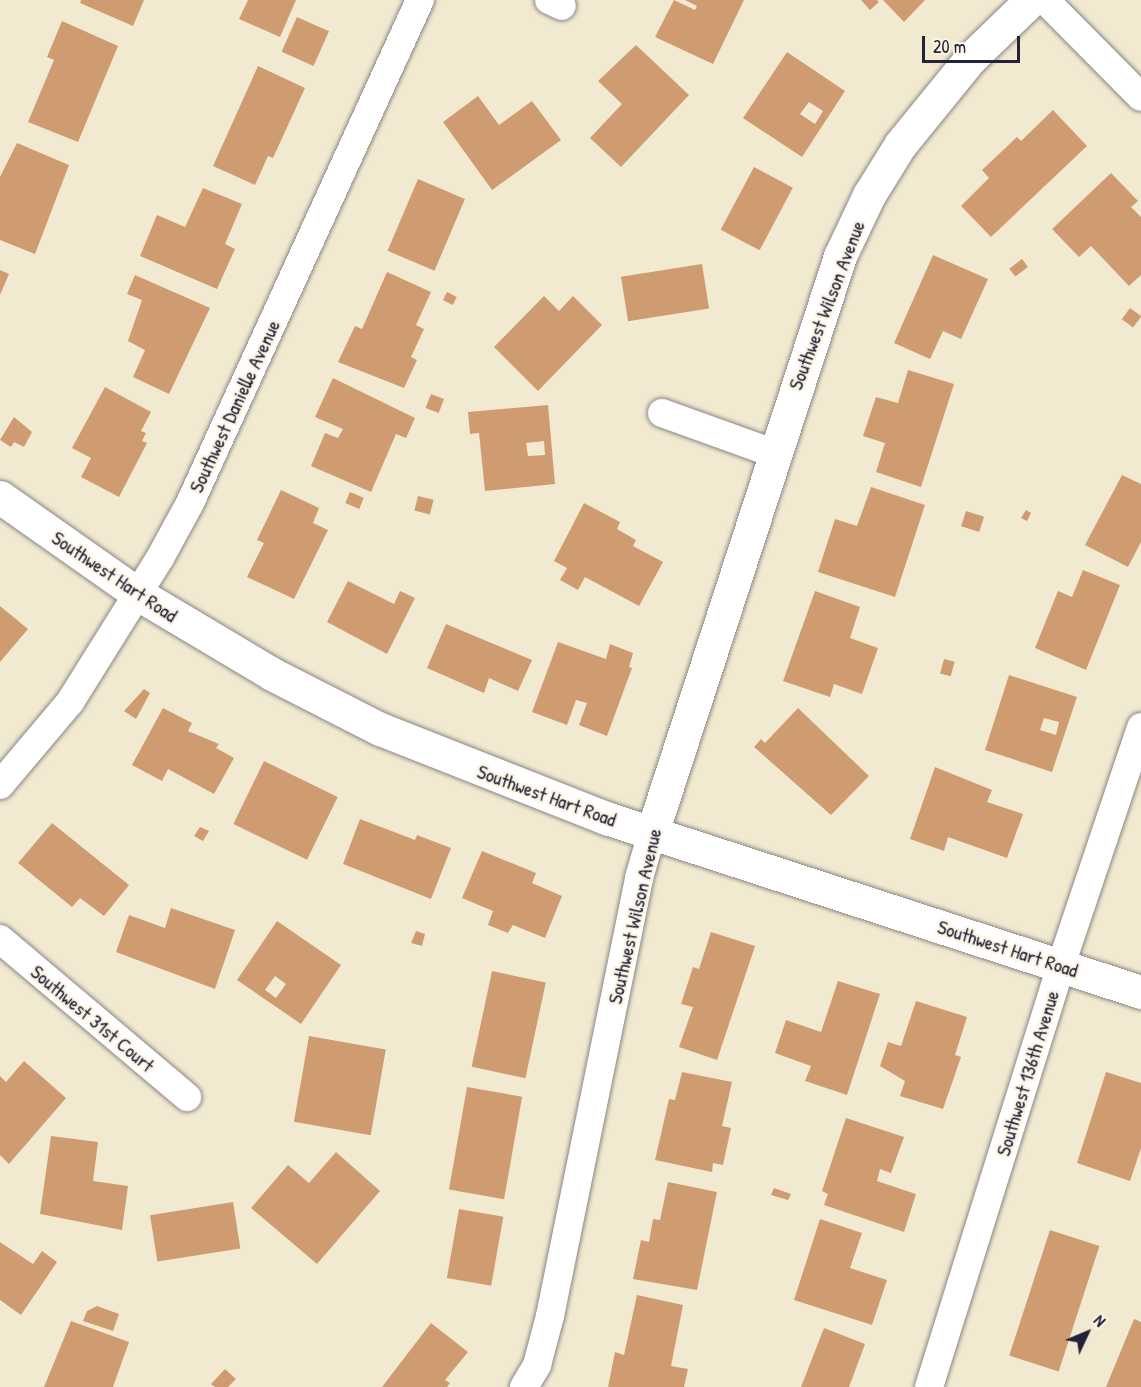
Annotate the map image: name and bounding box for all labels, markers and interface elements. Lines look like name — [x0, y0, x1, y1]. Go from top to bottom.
scale bar — [925, 24, 1022, 62]
text: 20 m — [933, 34, 966, 59]
street label: Southwest Wilson Avenue — [783, 217, 869, 393]
street label: Southwest Danielle Avenue — [183, 316, 285, 496]
street label: Southwest Hart Road — [48, 525, 182, 627]
street label: Southwest Hart Road — [474, 759, 620, 831]
street label: Southwest Wilson Avenue — [602, 826, 666, 1006]
street label: Southwest Hart Road — [935, 914, 1081, 982]
street label: Southwest 31st Court — [26, 959, 160, 1077]
street label: Southwest 136th Avenue — [990, 987, 1064, 1159]
north arrow — [1057, 1303, 1117, 1363]
text: N — [1089, 1310, 1111, 1331]

